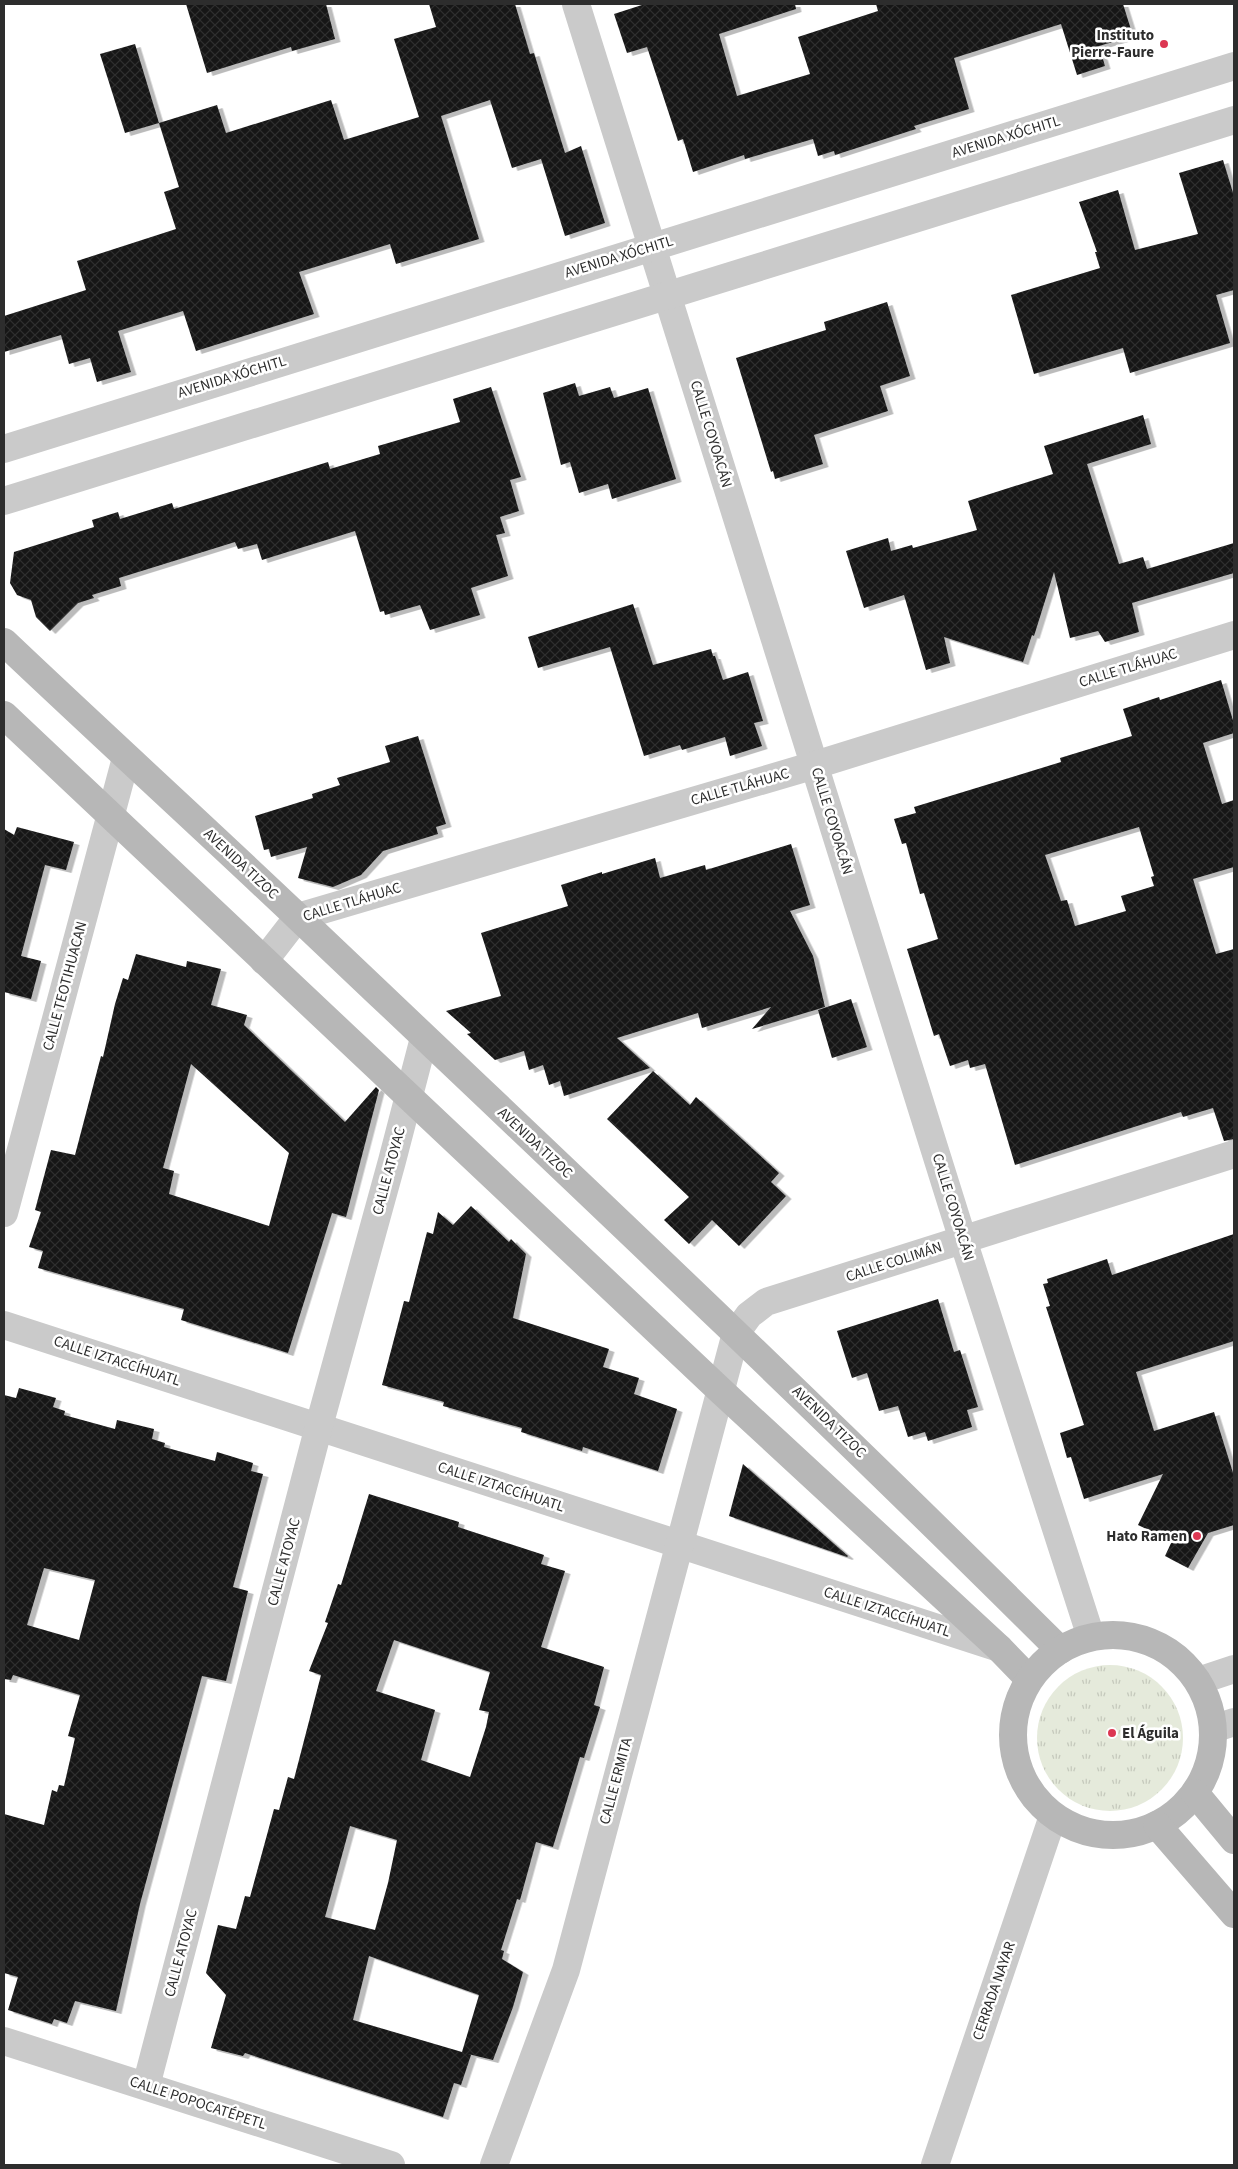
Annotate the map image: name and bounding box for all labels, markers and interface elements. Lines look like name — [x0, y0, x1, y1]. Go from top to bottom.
place label: Instituto Pierre-Faure — [1071, 25, 1154, 63]
marker: Instituto Pierre-Faure — [1158, 38, 1170, 50]
street label: AVENIDA XÓCHITL — [949, 111, 1063, 163]
street label: AVENIDA XÓCHITL — [562, 231, 676, 283]
street label: AVENIDA XÓCHITL — [175, 351, 289, 403]
street label: CALLE COYOACÁN — [685, 378, 737, 490]
street label: CALLE TLÁHUAC — [1076, 643, 1180, 693]
street label: CALLE TLÁHUAC — [688, 763, 792, 811]
street label: CALLE COYOACÁN — [806, 765, 858, 877]
street label: AVENIDA TIZOC — [199, 824, 283, 905]
street label: CALLE TLÁHUAC — [300, 877, 404, 927]
street label: CALLE TEOTIHUACAN — [38, 919, 92, 1053]
street label: AVENIDA TIZOC — [493, 1103, 577, 1184]
street label: CALLE ATOYAC — [367, 1124, 411, 1217]
street label: CALLE COYOACÁN — [927, 1151, 979, 1263]
street label: CALLE COLIMÁN — [843, 1237, 945, 1287]
street label: CALLE IZTACCÍHUATL — [51, 1331, 183, 1391]
street label: AVENIDA TIZOC — [787, 1381, 871, 1463]
street label: CALLE IZTACCÍHUATL — [435, 1457, 567, 1517]
street label: CALLE ATOYAC — [262, 1515, 306, 1608]
place label: Hato Ramen — [1106, 1526, 1187, 1547]
marker: Hato Ramen — [1191, 1530, 1203, 1542]
street label: CALLE IZTACCÍHUATL — [821, 1582, 953, 1642]
place label: El Águila — [1122, 1723, 1179, 1744]
marker: El Águila — [1106, 1727, 1118, 1739]
street label: CALLE ERMITA — [594, 1734, 638, 1827]
street label: CALLE ATOYAC — [159, 1906, 203, 1999]
street label: CERRADA NAYAR — [967, 1938, 1021, 2043]
street label: CALLE POPOCATÉPETL — [127, 2071, 269, 2135]

